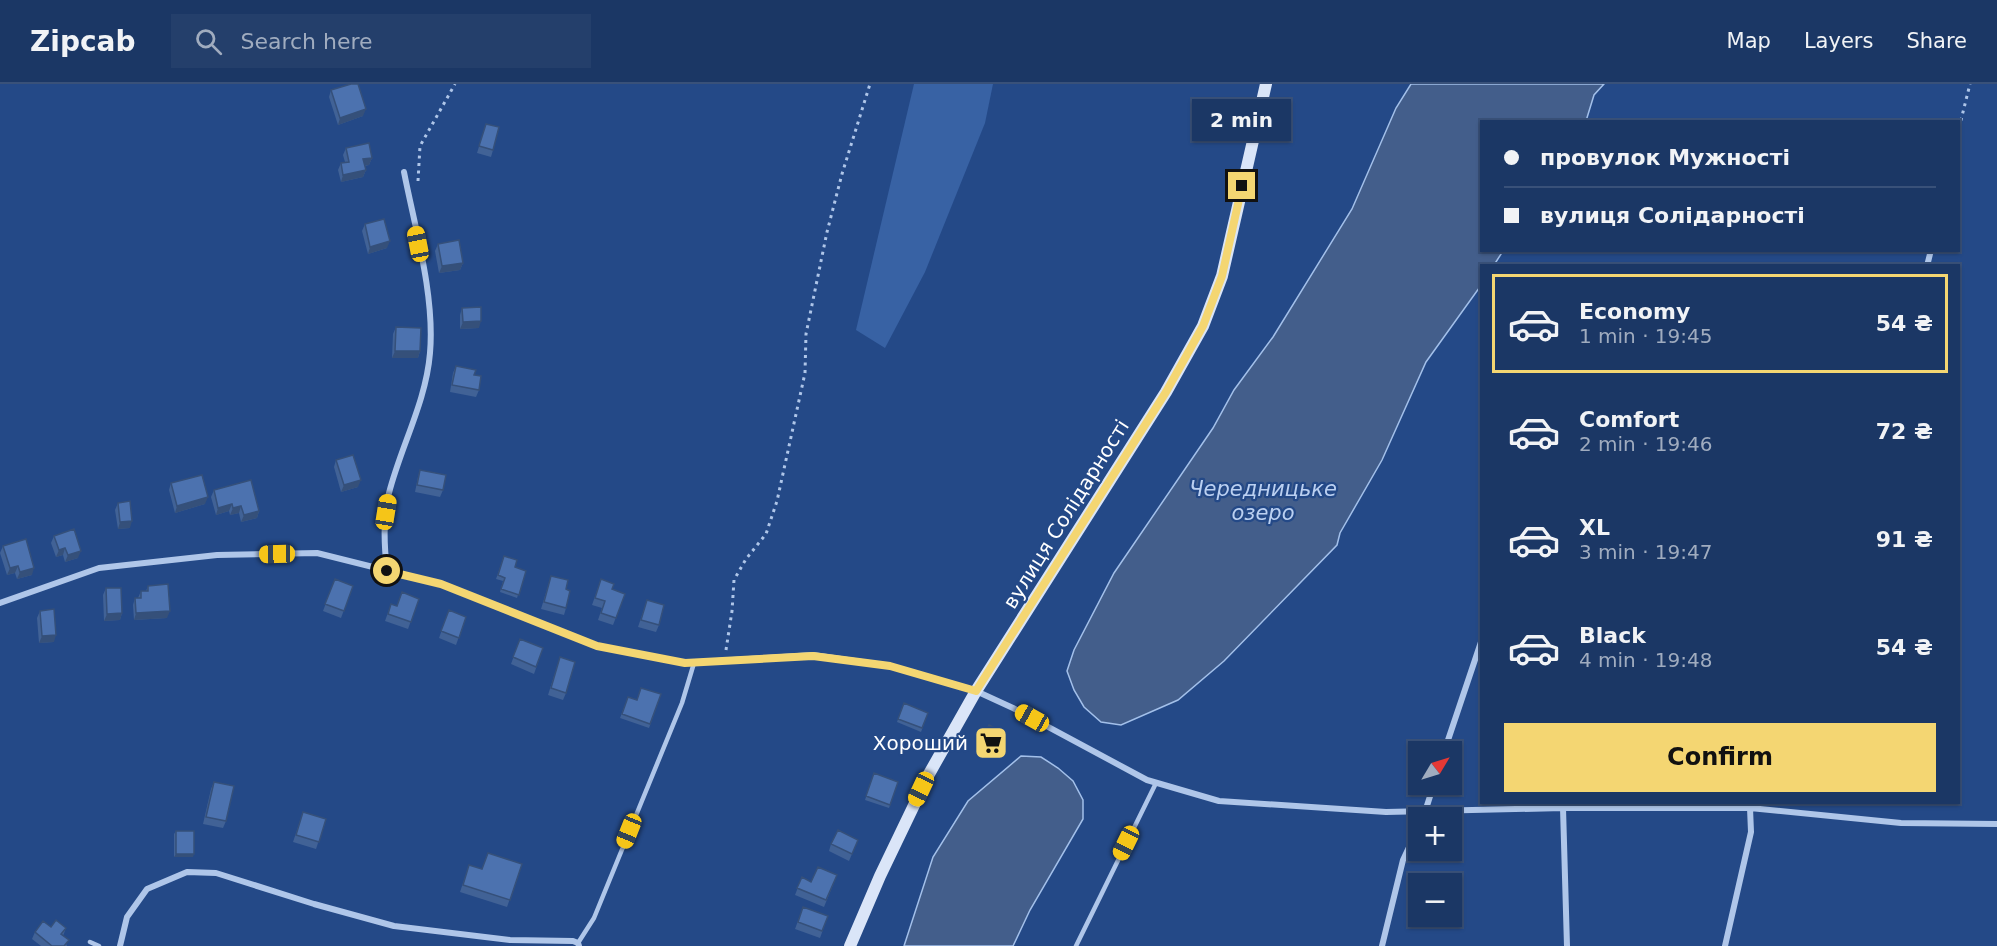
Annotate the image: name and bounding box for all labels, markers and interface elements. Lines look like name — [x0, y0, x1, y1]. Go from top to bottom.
search box — [171, 14, 591, 68]
text: Zipcab — [30, 25, 135, 58]
icon: search — [192, 25, 225, 58]
text: Search here — [240, 29, 373, 54]
text: Map — [1727, 29, 1771, 53]
text: Layers — [1804, 29, 1873, 53]
text: Share — [1906, 29, 1967, 53]
callout: 2 min — [1192, 99, 1292, 141]
text: 2 min — [1210, 108, 1273, 132]
text: провулок Мужності — [1540, 145, 1790, 170]
route end — [1228, 172, 1255, 199]
text: вулиця Солідарності — [1540, 203, 1805, 228]
car — [406, 225, 430, 263]
icon: car — [1507, 297, 1561, 351]
text: Economy — [1579, 299, 1690, 324]
text: 54 ₴ — [1876, 311, 1933, 336]
text: 1 min · 19:45 — [1579, 324, 1713, 348]
icon: car — [1507, 405, 1561, 459]
text: Comfort — [1579, 407, 1679, 432]
street label: вулиця Солідарності — [998, 415, 1134, 613]
text: 72 ₴ — [1876, 419, 1933, 444]
text: 2 min · 19:46 — [1579, 432, 1713, 456]
water label: Чередницьке озеро — [1189, 477, 1337, 525]
car — [374, 493, 398, 531]
icon: car — [1507, 513, 1561, 567]
text: XL — [1579, 515, 1610, 540]
text: 91 ₴ — [1876, 527, 1933, 552]
text: 3 min · 19:47 — [1579, 540, 1713, 564]
car — [259, 545, 295, 563]
route start — [373, 557, 400, 584]
icon: car — [1507, 621, 1561, 675]
text: Black — [1579, 623, 1646, 648]
text: 54 ₴ — [1876, 635, 1933, 660]
text: 4 min · 19:48 — [1579, 648, 1713, 672]
car — [1012, 701, 1052, 735]
button: Confirm — [1504, 723, 1936, 792]
supermarket icon: Хороший — [973, 725, 1009, 761]
place label: Хороший — [873, 731, 968, 755]
north arrow — [1408, 741, 1462, 795]
map controls — [1408, 741, 1462, 927]
car — [905, 769, 937, 809]
button: + — [1408, 807, 1462, 861]
car — [614, 811, 644, 851]
car — [1110, 823, 1142, 863]
button: − — [1408, 873, 1462, 927]

